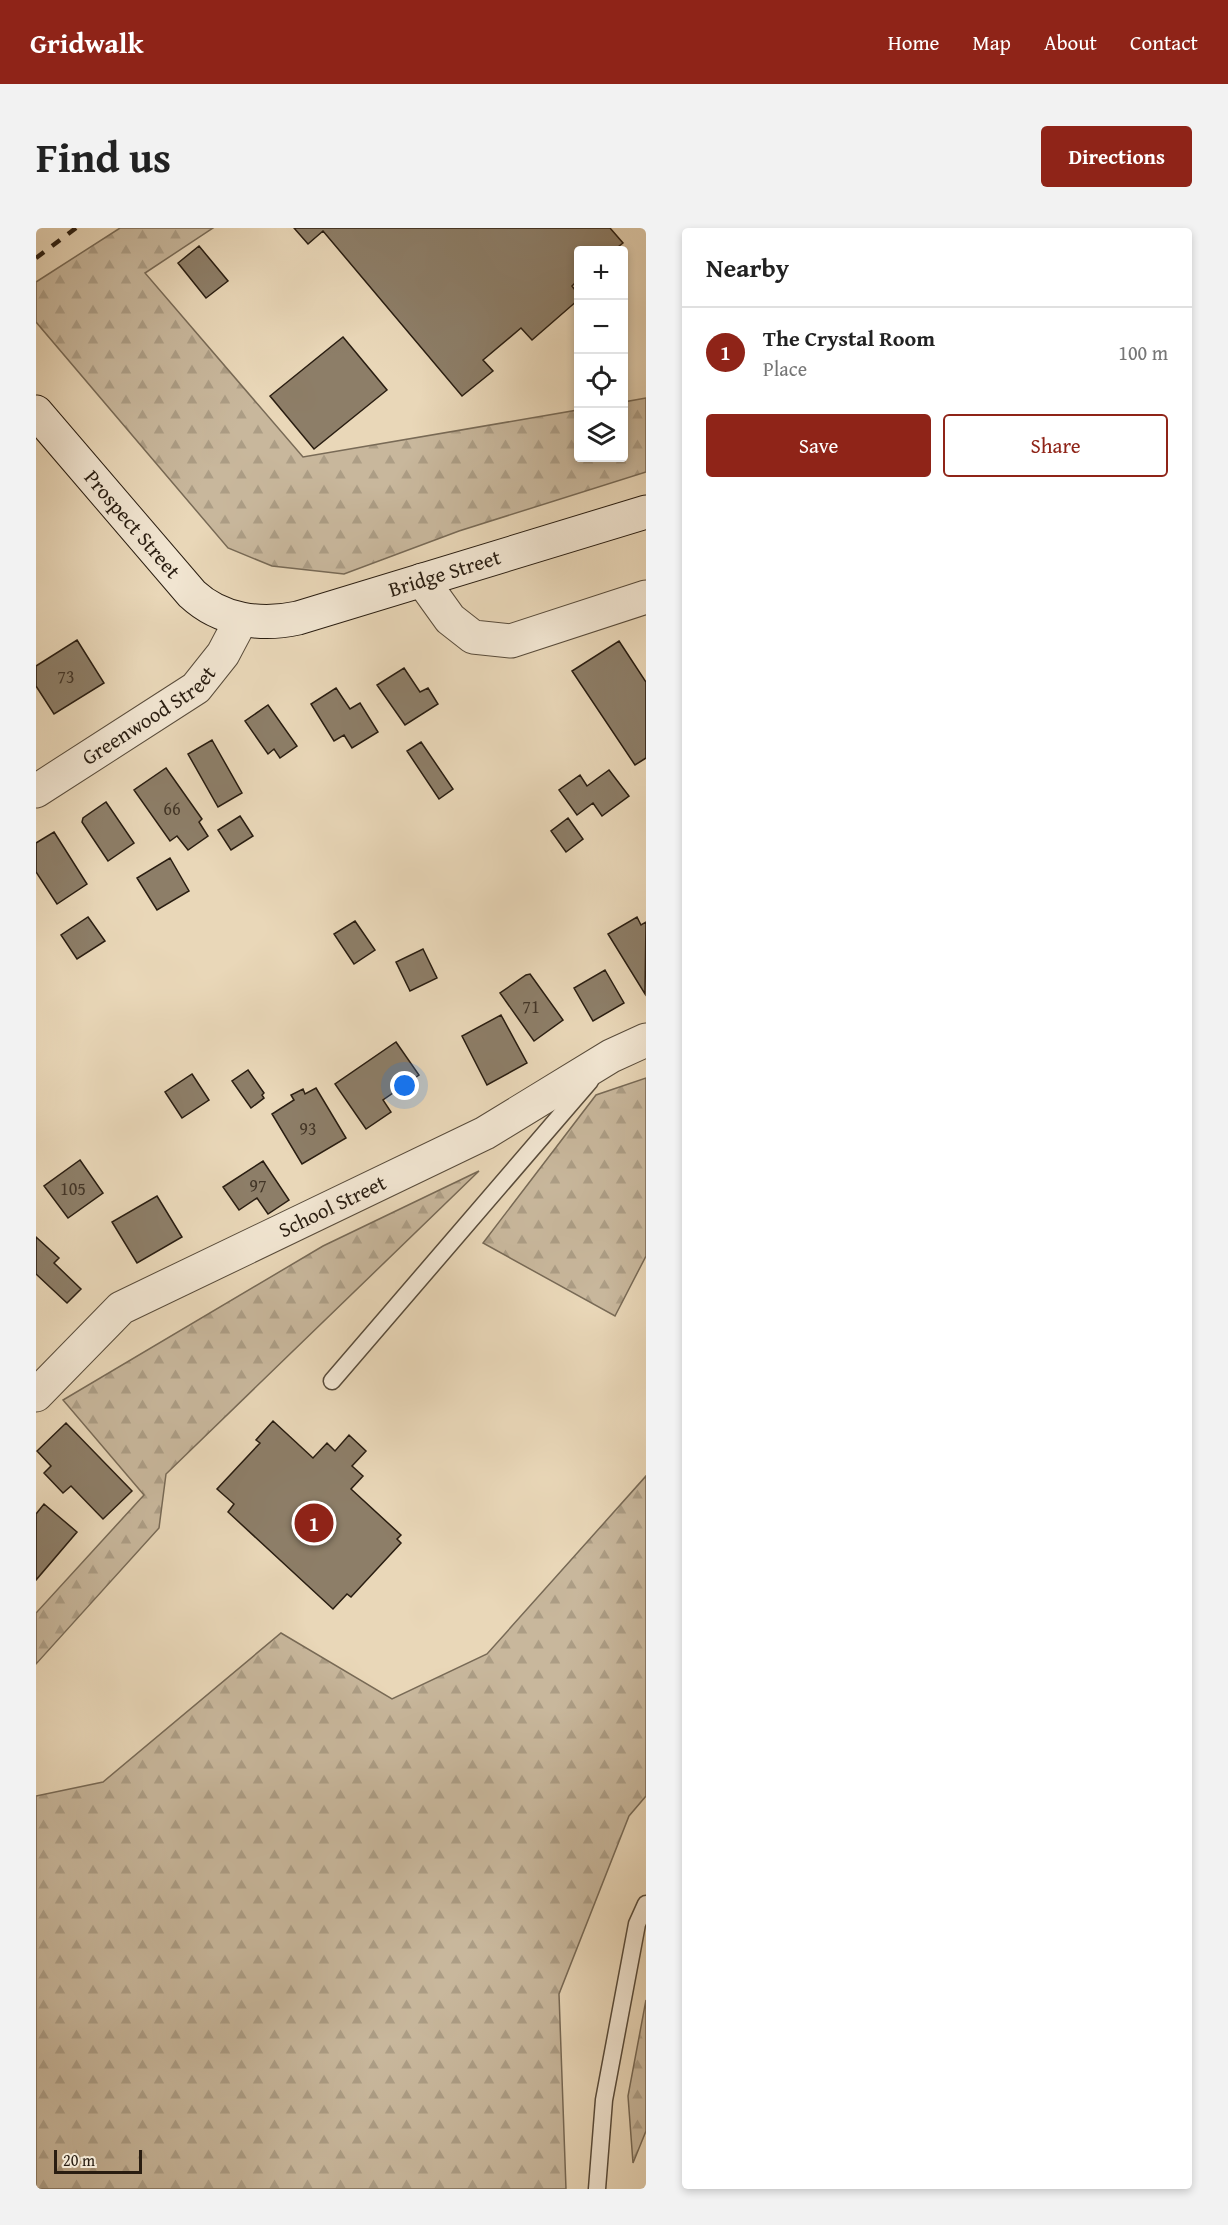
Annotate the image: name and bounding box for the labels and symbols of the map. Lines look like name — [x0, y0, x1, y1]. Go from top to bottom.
street label: Prospect Street — [77, 463, 189, 586]
street label: Bridge Street — [385, 541, 505, 605]
street label: Greenwood Street — [76, 659, 223, 773]
house number: 73 — [57, 663, 75, 690]
house number: 66 — [163, 795, 181, 822]
house number: 71 — [522, 993, 540, 1020]
your location — [390, 1071, 419, 1100]
house number: 93 — [299, 1115, 317, 1142]
street label: School Street — [273, 1167, 392, 1245]
house number: 97 — [249, 1172, 267, 1199]
house number: 105 — [60, 1175, 86, 1202]
pin: 1 — [294, 1500, 334, 1546]
scale bar — [54, 2147, 142, 2174]

